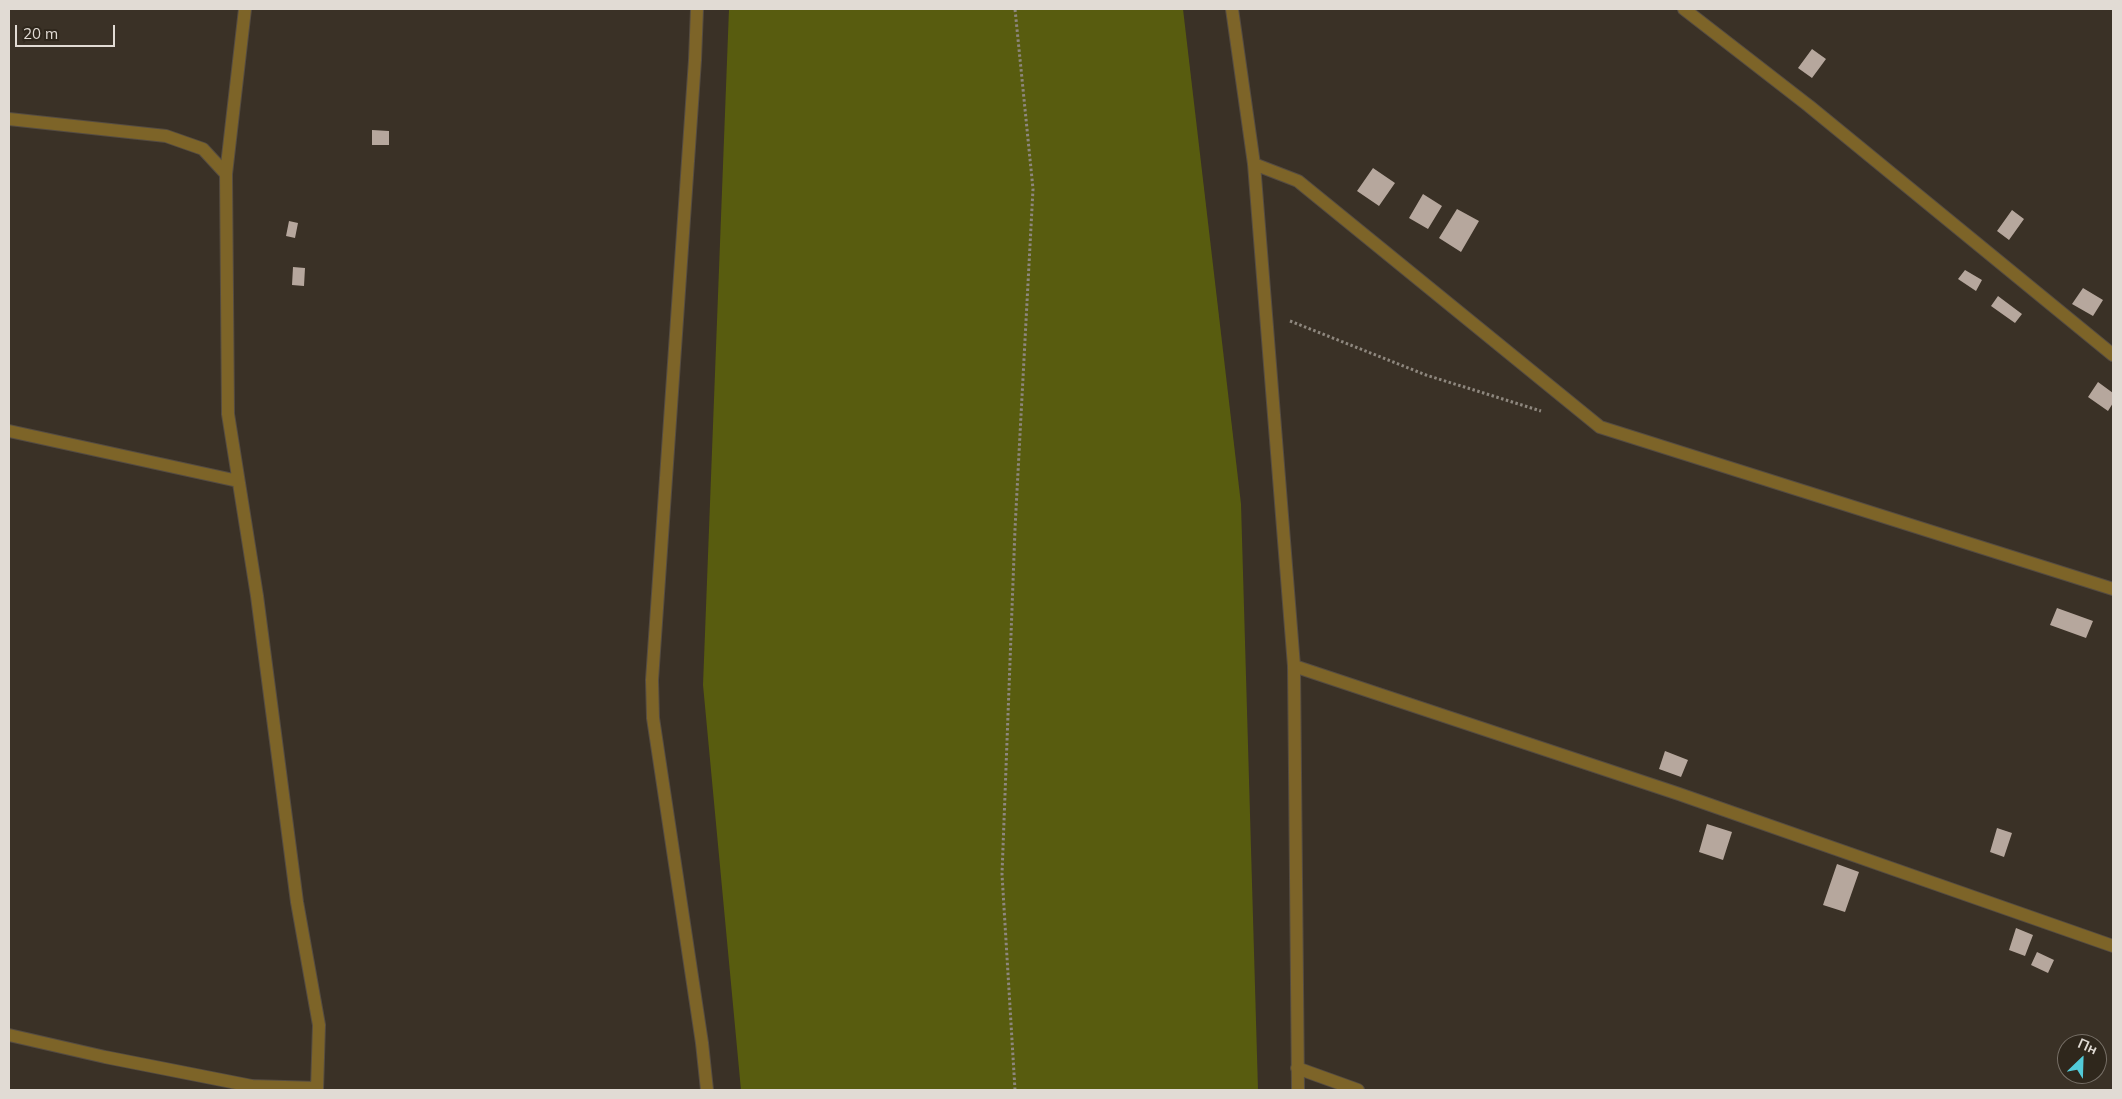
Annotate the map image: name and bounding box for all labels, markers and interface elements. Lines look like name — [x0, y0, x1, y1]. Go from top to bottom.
scale bar — [18, 15, 118, 47]
text: 20 m — [23, 24, 58, 43]
north arrow — [2057, 1034, 2107, 1084]
text: Пн — [2075, 1034, 2100, 1058]

